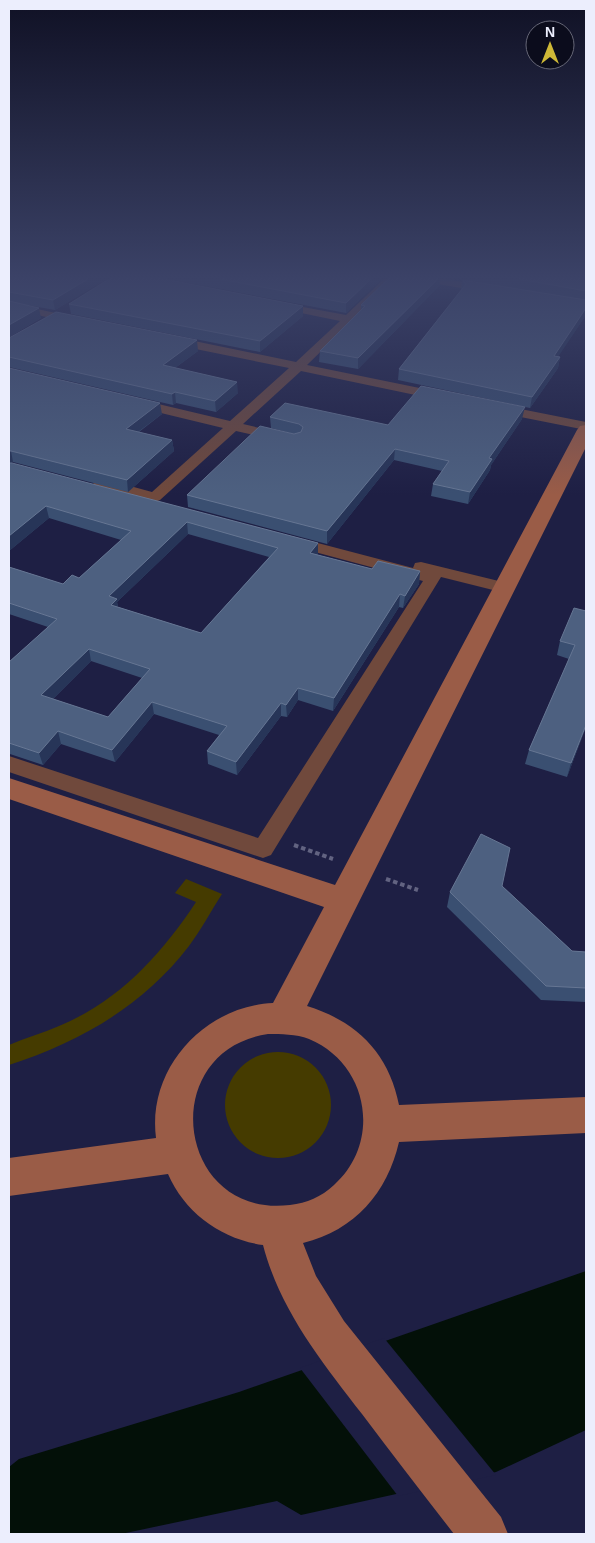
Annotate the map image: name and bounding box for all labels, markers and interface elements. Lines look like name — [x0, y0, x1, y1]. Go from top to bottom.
north arrow — [525, 20, 575, 70]
text: N — [545, 24, 555, 40]

